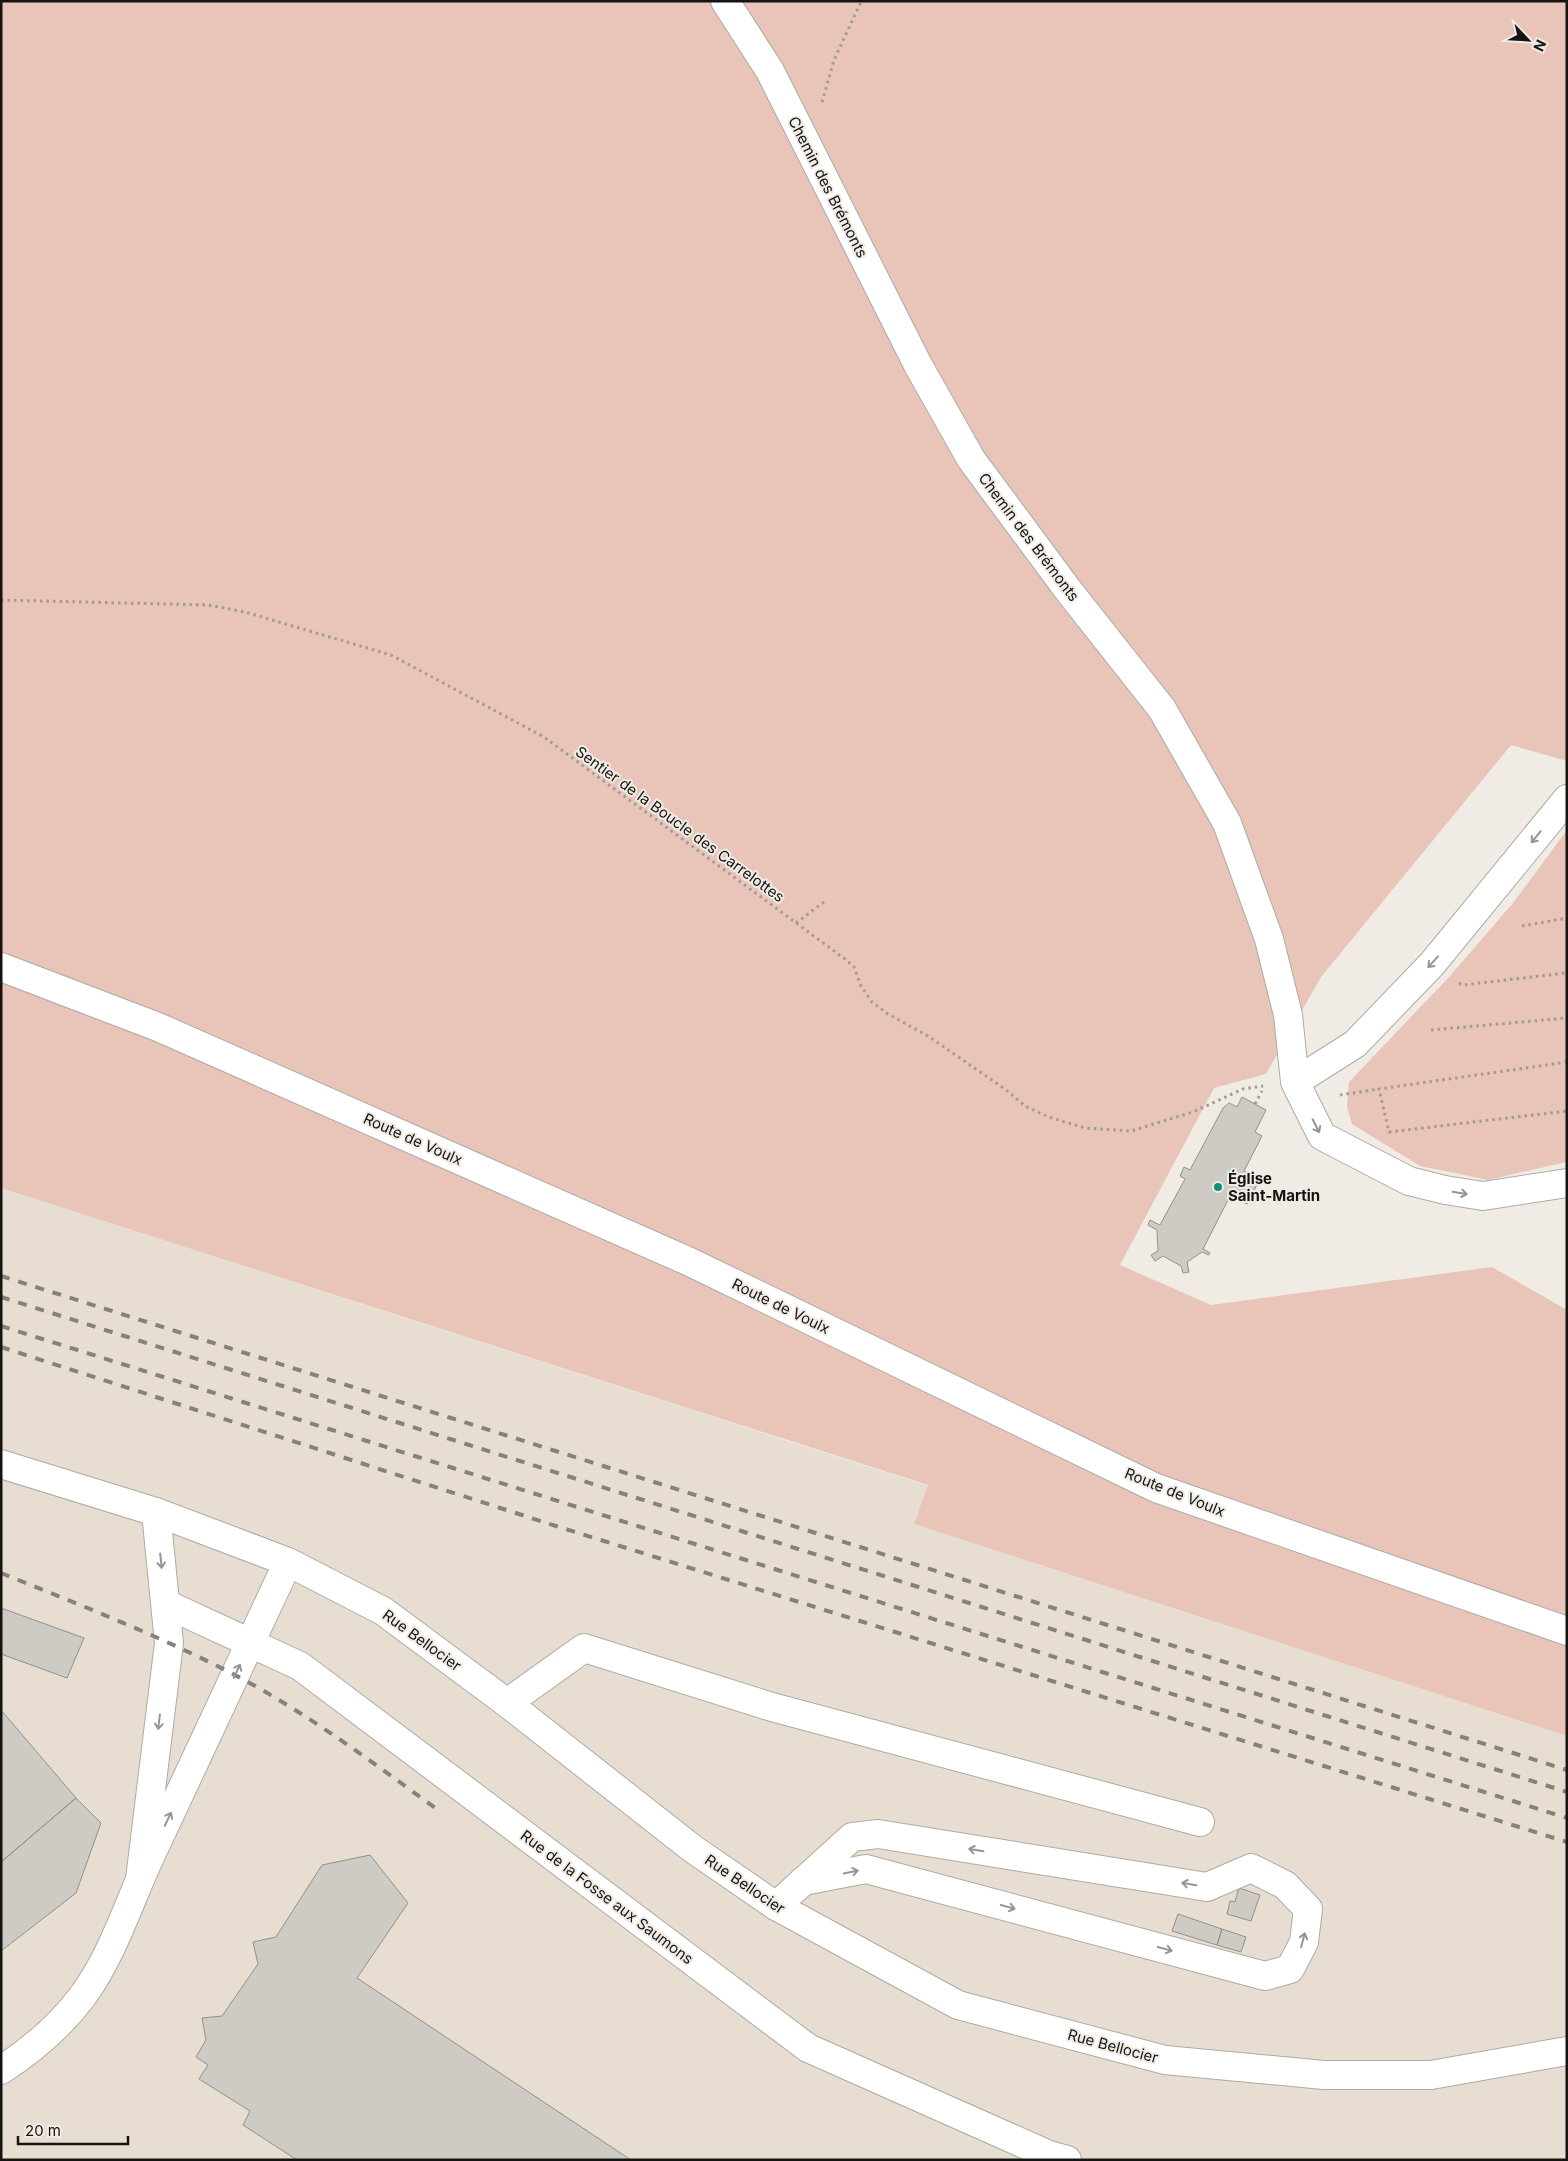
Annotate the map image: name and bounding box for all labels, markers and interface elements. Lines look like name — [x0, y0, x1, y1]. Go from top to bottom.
north arrow — [1503, 15, 1553, 65]
text: N — [1530, 37, 1550, 54]
street label: Chemin des Brémonts — [784, 113, 872, 261]
street label: Chemin des Brémonts — [974, 469, 1084, 605]
street label: Sentier de la Boucle des Carrelottes — [572, 742, 788, 906]
one-way arrow — [1531, 830, 1542, 843]
one-way arrow — [1427, 956, 1439, 969]
street label: Route de Voulx — [361, 1109, 465, 1169]
one-way arrow — [1312, 1118, 1321, 1133]
place label: Église Saint-Martin — [1228, 1169, 1320, 1205]
marker: Église Saint-Martin — [1212, 1181, 1224, 1193]
one-way arrow — [1452, 1188, 1468, 1198]
street label: Route de Voulx — [729, 1274, 833, 1338]
street label: Route de Voulx — [1122, 1463, 1228, 1521]
one-way arrow — [156, 1553, 166, 1569]
street label: Rue Bellocier — [379, 1605, 465, 1675]
one-way arrow — [232, 1664, 242, 1679]
one-way arrow — [154, 1714, 164, 1730]
one-way arrow — [164, 1812, 173, 1827]
street label: Rue de la Fosse aux Saumons — [517, 1826, 697, 1968]
one-way arrow — [969, 1845, 985, 1855]
street label: Rue Bellocier — [701, 1850, 789, 1918]
one-way arrow — [842, 1866, 858, 1876]
one-way arrow — [1181, 1879, 1197, 1889]
one-way arrow — [1000, 1903, 1016, 1912]
one-way arrow — [1299, 1932, 1309, 1948]
one-way arrow — [1156, 1945, 1172, 1955]
street label: Rue Bellocier — [1066, 2025, 1161, 2067]
scale bar — [18, 2114, 128, 2146]
text: 20 m — [25, 2121, 61, 2140]

